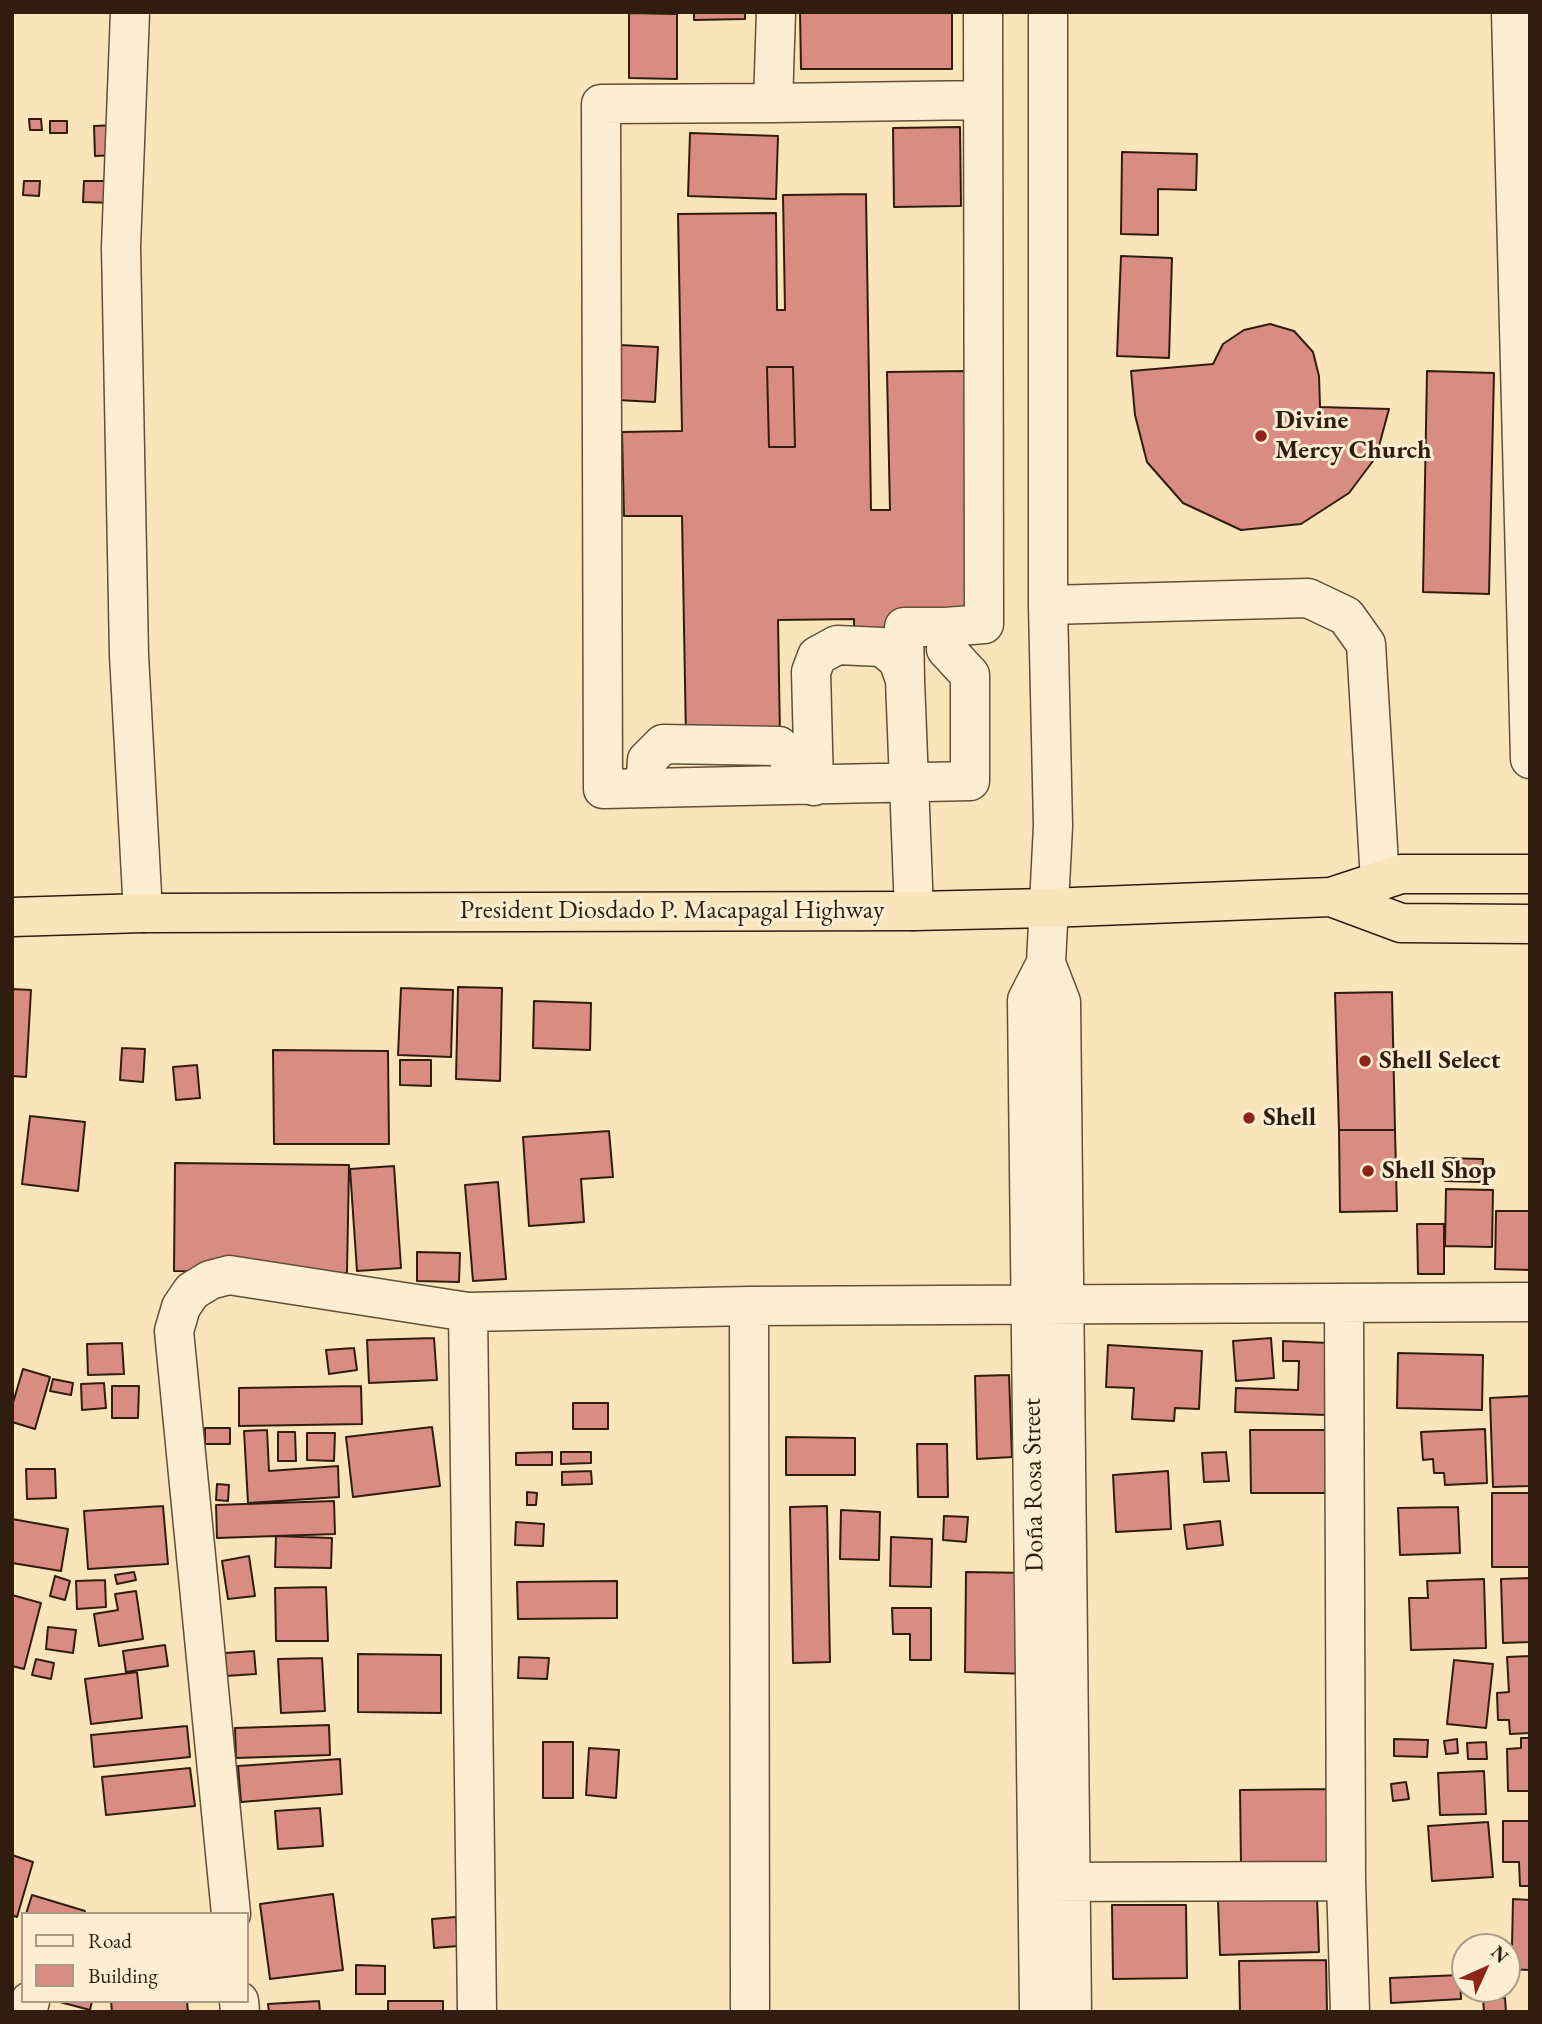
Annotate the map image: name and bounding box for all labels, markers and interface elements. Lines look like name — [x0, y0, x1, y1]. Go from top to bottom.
place label: Divine Mercy Church — [1275, 405, 1432, 466]
marker: Divine Mercy Church — [1253, 428, 1269, 444]
street label: President Diosdado P. Macapagal Highway — [460, 895, 884, 927]
place label: Shell Select — [1379, 1045, 1500, 1077]
marker: Shell Select — [1357, 1053, 1373, 1069]
place label: Shell — [1263, 1102, 1316, 1134]
marker: Shell — [1241, 1110, 1257, 1126]
place label: Shell Shop — [1382, 1155, 1496, 1187]
marker: Shell Shop — [1360, 1163, 1376, 1179]
street label: Doña Rosa Street — [1017, 1398, 1051, 1572]
legend — [21, 1912, 248, 2003]
text: Road — [88, 1927, 132, 1954]
north arrow — [1451, 1933, 1521, 2003]
text: N — [1486, 1940, 1514, 1968]
text: Building — [88, 1962, 158, 1989]

